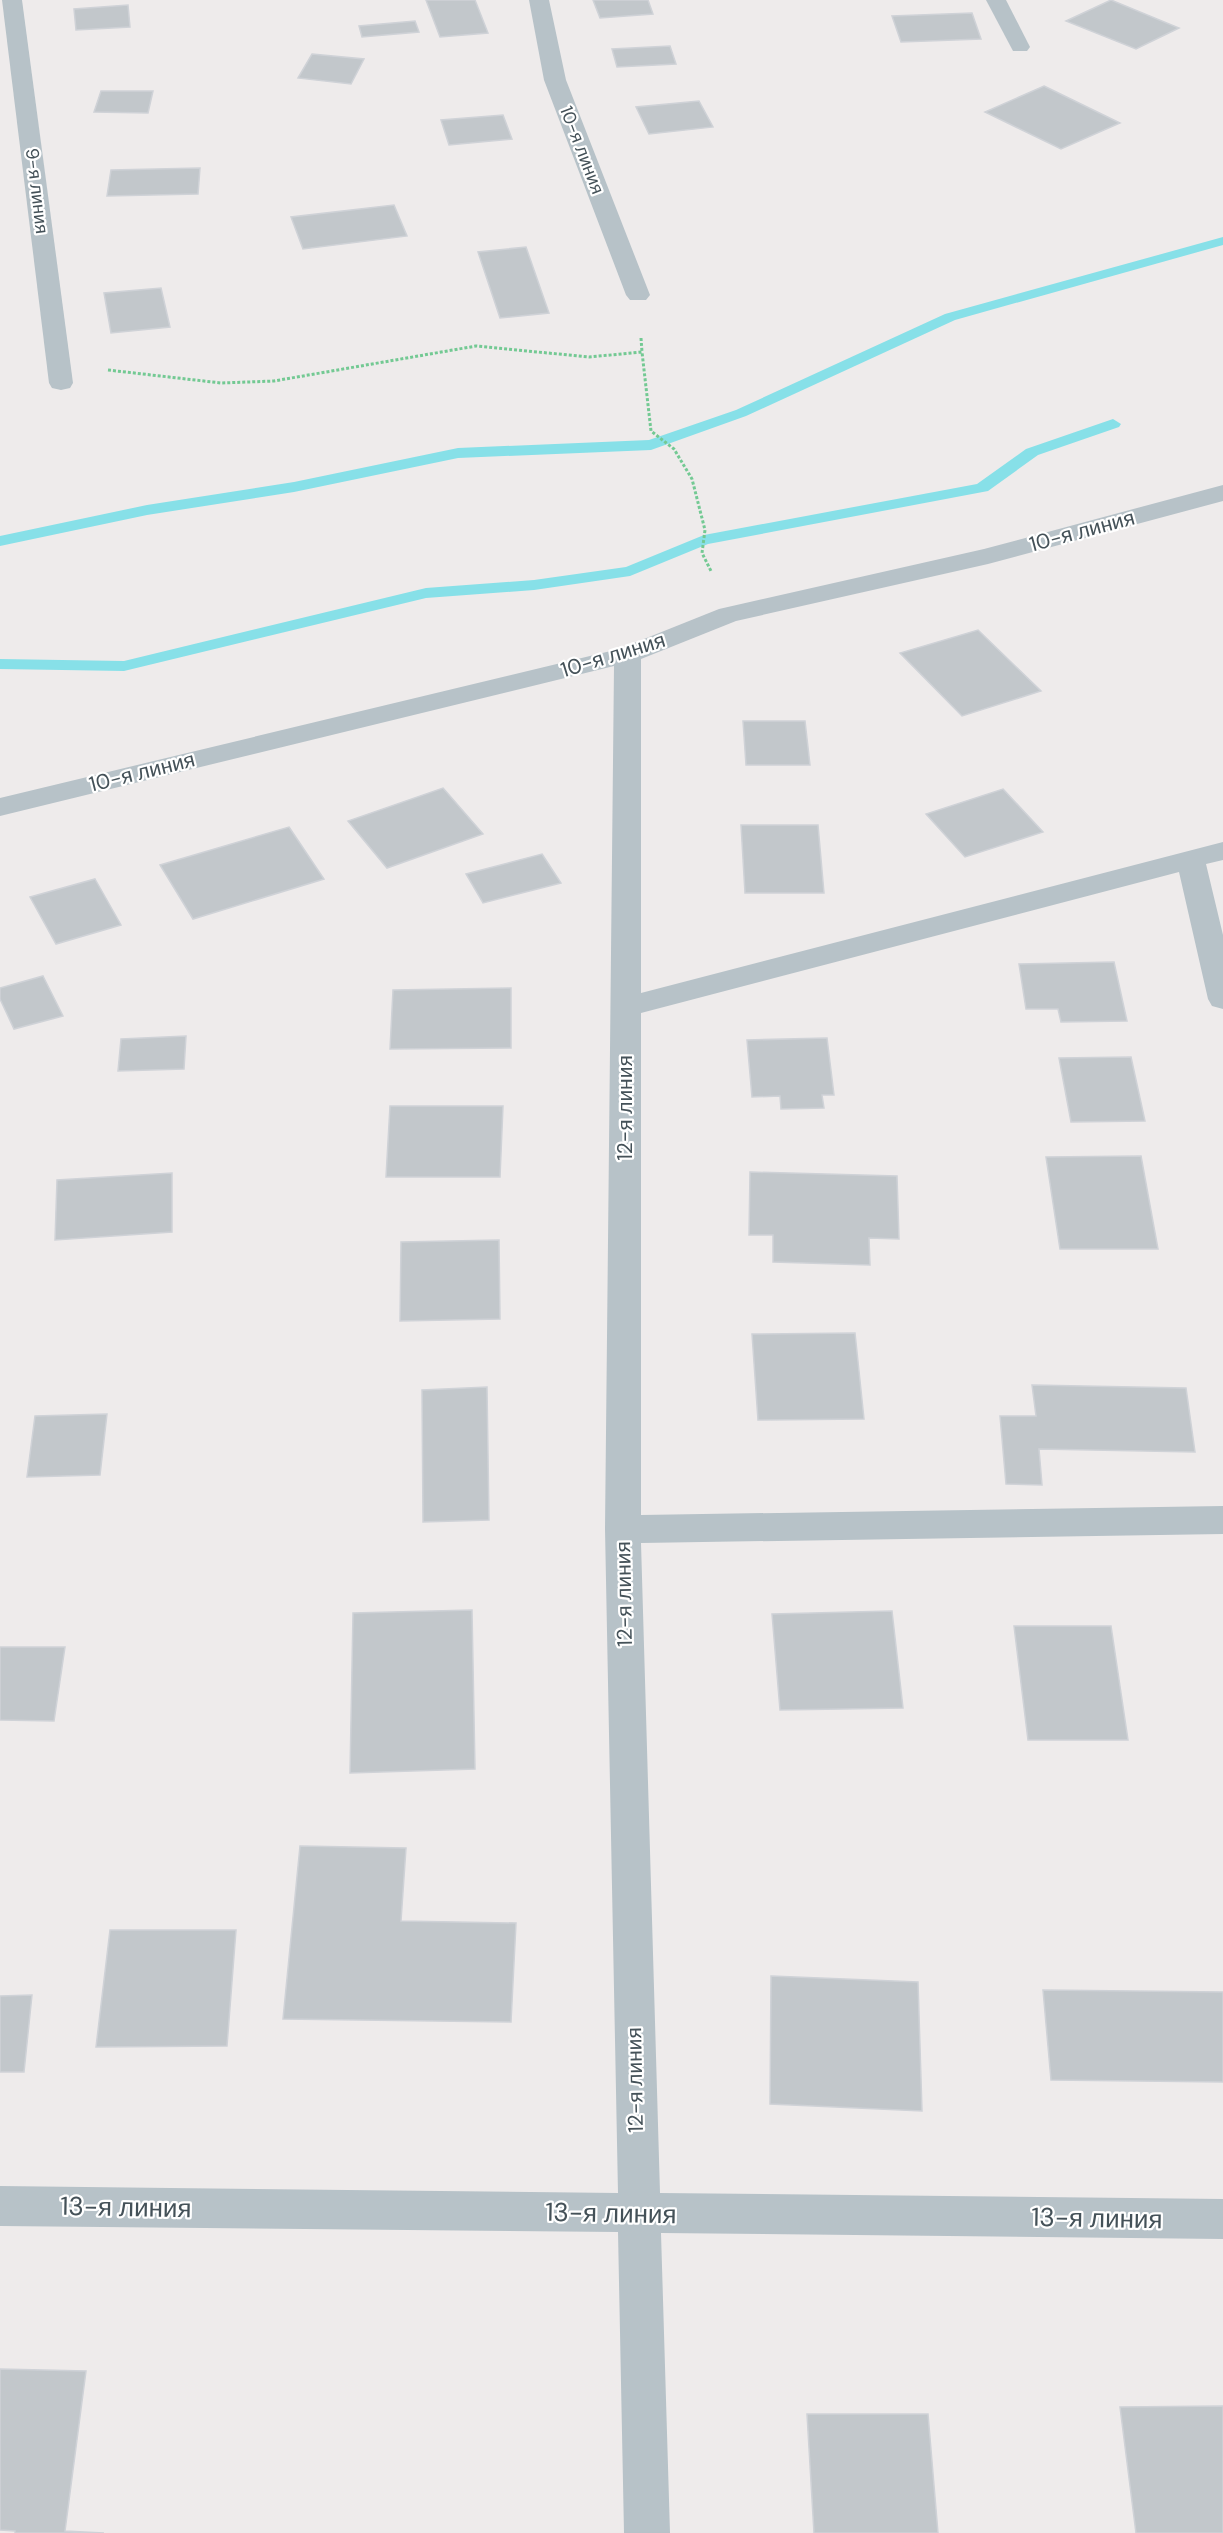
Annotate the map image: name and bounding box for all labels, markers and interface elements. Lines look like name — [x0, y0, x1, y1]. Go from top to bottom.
street label: 10-я линия — [554, 103, 610, 197]
street label: 9-я линия — [20, 147, 54, 235]
street label: 10-я линия — [1026, 504, 1138, 558]
street label: 10-я линия — [557, 626, 669, 684]
street label: 10-я линия — [86, 745, 198, 799]
street label: 12-я линия — [611, 1055, 639, 1161]
street label: 12-я линия — [609, 1541, 639, 1647]
street label: 12-я линия — [620, 2027, 650, 2133]
street label: 13-я линия — [60, 2189, 192, 2225]
street label: 13-я линия — [545, 2195, 677, 2231]
street label: 13-я линия — [1031, 2200, 1163, 2236]

